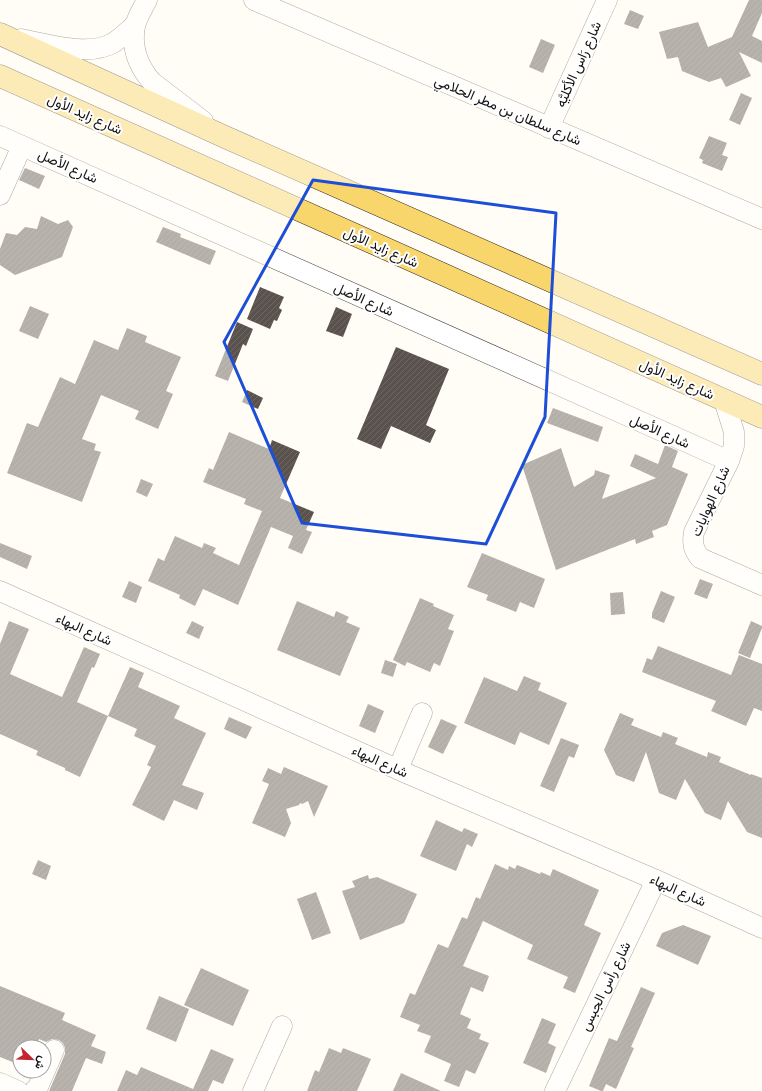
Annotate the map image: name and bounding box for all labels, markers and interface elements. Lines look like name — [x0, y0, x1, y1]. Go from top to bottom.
street label: شارع رَاس الأكليَّه — [551, 18, 607, 111]
street label: شارع سلطان بن مطر الحلامي — [431, 71, 584, 152]
street label: شارع زايد الأول — [44, 90, 125, 140]
street label: شارع الأصل — [34, 145, 101, 189]
street label: شارع زايد الأول — [340, 223, 421, 273]
street label: شارع الأصل — [330, 278, 397, 322]
street label: شارع زايد الأول — [636, 355, 717, 405]
street label: شارع الأصل — [626, 410, 693, 454]
street label: شارع الهوايات — [686, 463, 735, 540]
street label: شارع البهاء — [52, 609, 115, 651]
street label: شارع البهاء — [348, 741, 411, 783]
street label: شارع البهاء — [646, 870, 709, 912]
street label: شارع رأس الجبس — [576, 938, 636, 1035]
north arrow — [12, 1039, 52, 1079]
text: ش — [32, 1054, 50, 1072]

